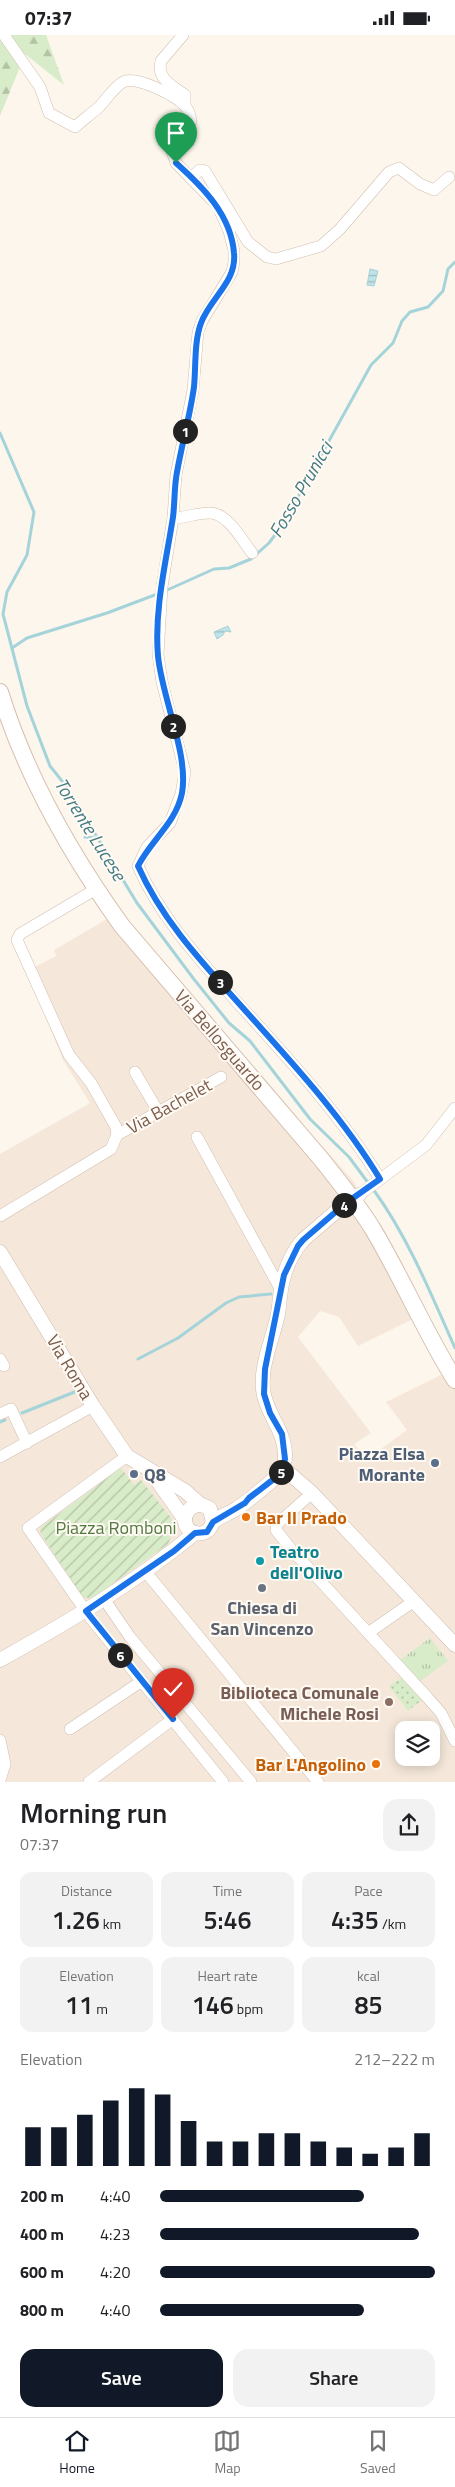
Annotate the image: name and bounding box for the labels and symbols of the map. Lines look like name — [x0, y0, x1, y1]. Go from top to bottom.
pin — [155, 112, 197, 163]
pin: 1 — [172, 419, 198, 443]
water label: Fosso Prunicci — [261, 434, 340, 542]
pin: 2 — [160, 713, 186, 739]
water label: Torrente Lucese — [48, 772, 135, 887]
pin: 3 — [208, 969, 232, 995]
street label: Via Bellosguardo — [168, 983, 272, 1097]
street label: Via Bachelet — [122, 1071, 217, 1141]
pin: 4 — [332, 1193, 356, 1217]
street label: Via Roma — [40, 1329, 100, 1405]
place label: Piazza Elsa Morante — [339, 1440, 425, 1488]
marker: Piazza Elsa Morante — [429, 1457, 441, 1469]
pin: 5 — [268, 1459, 294, 1485]
place label: Q8 — [144, 1461, 166, 1488]
marker: Q8 — [128, 1468, 140, 1480]
place label: Bar Il Prado — [256, 1504, 347, 1531]
marker: Bar Il Prado — [240, 1511, 252, 1523]
park label: Piazza Romboni — [55, 1514, 177, 1541]
place label: Teatro dell'Olivo — [270, 1538, 343, 1586]
marker: Teatro dell'Olivo — [254, 1555, 266, 1567]
marker: Chiesa di San Vincenzo — [256, 1582, 268, 1594]
place label: Chiesa di San Vincenzo — [210, 1594, 314, 1642]
pin: 6 — [108, 1643, 132, 1667]
pin — [152, 1668, 194, 1719]
place label: Biblioteca Comunale Michele Rosi — [220, 1679, 379, 1727]
marker: Biblioteca Comunale Michele Rosi — [383, 1696, 395, 1708]
place label: Bar L'Angolino — [255, 1751, 366, 1778]
marker: Bar L'Angolino — [370, 1758, 382, 1770]

